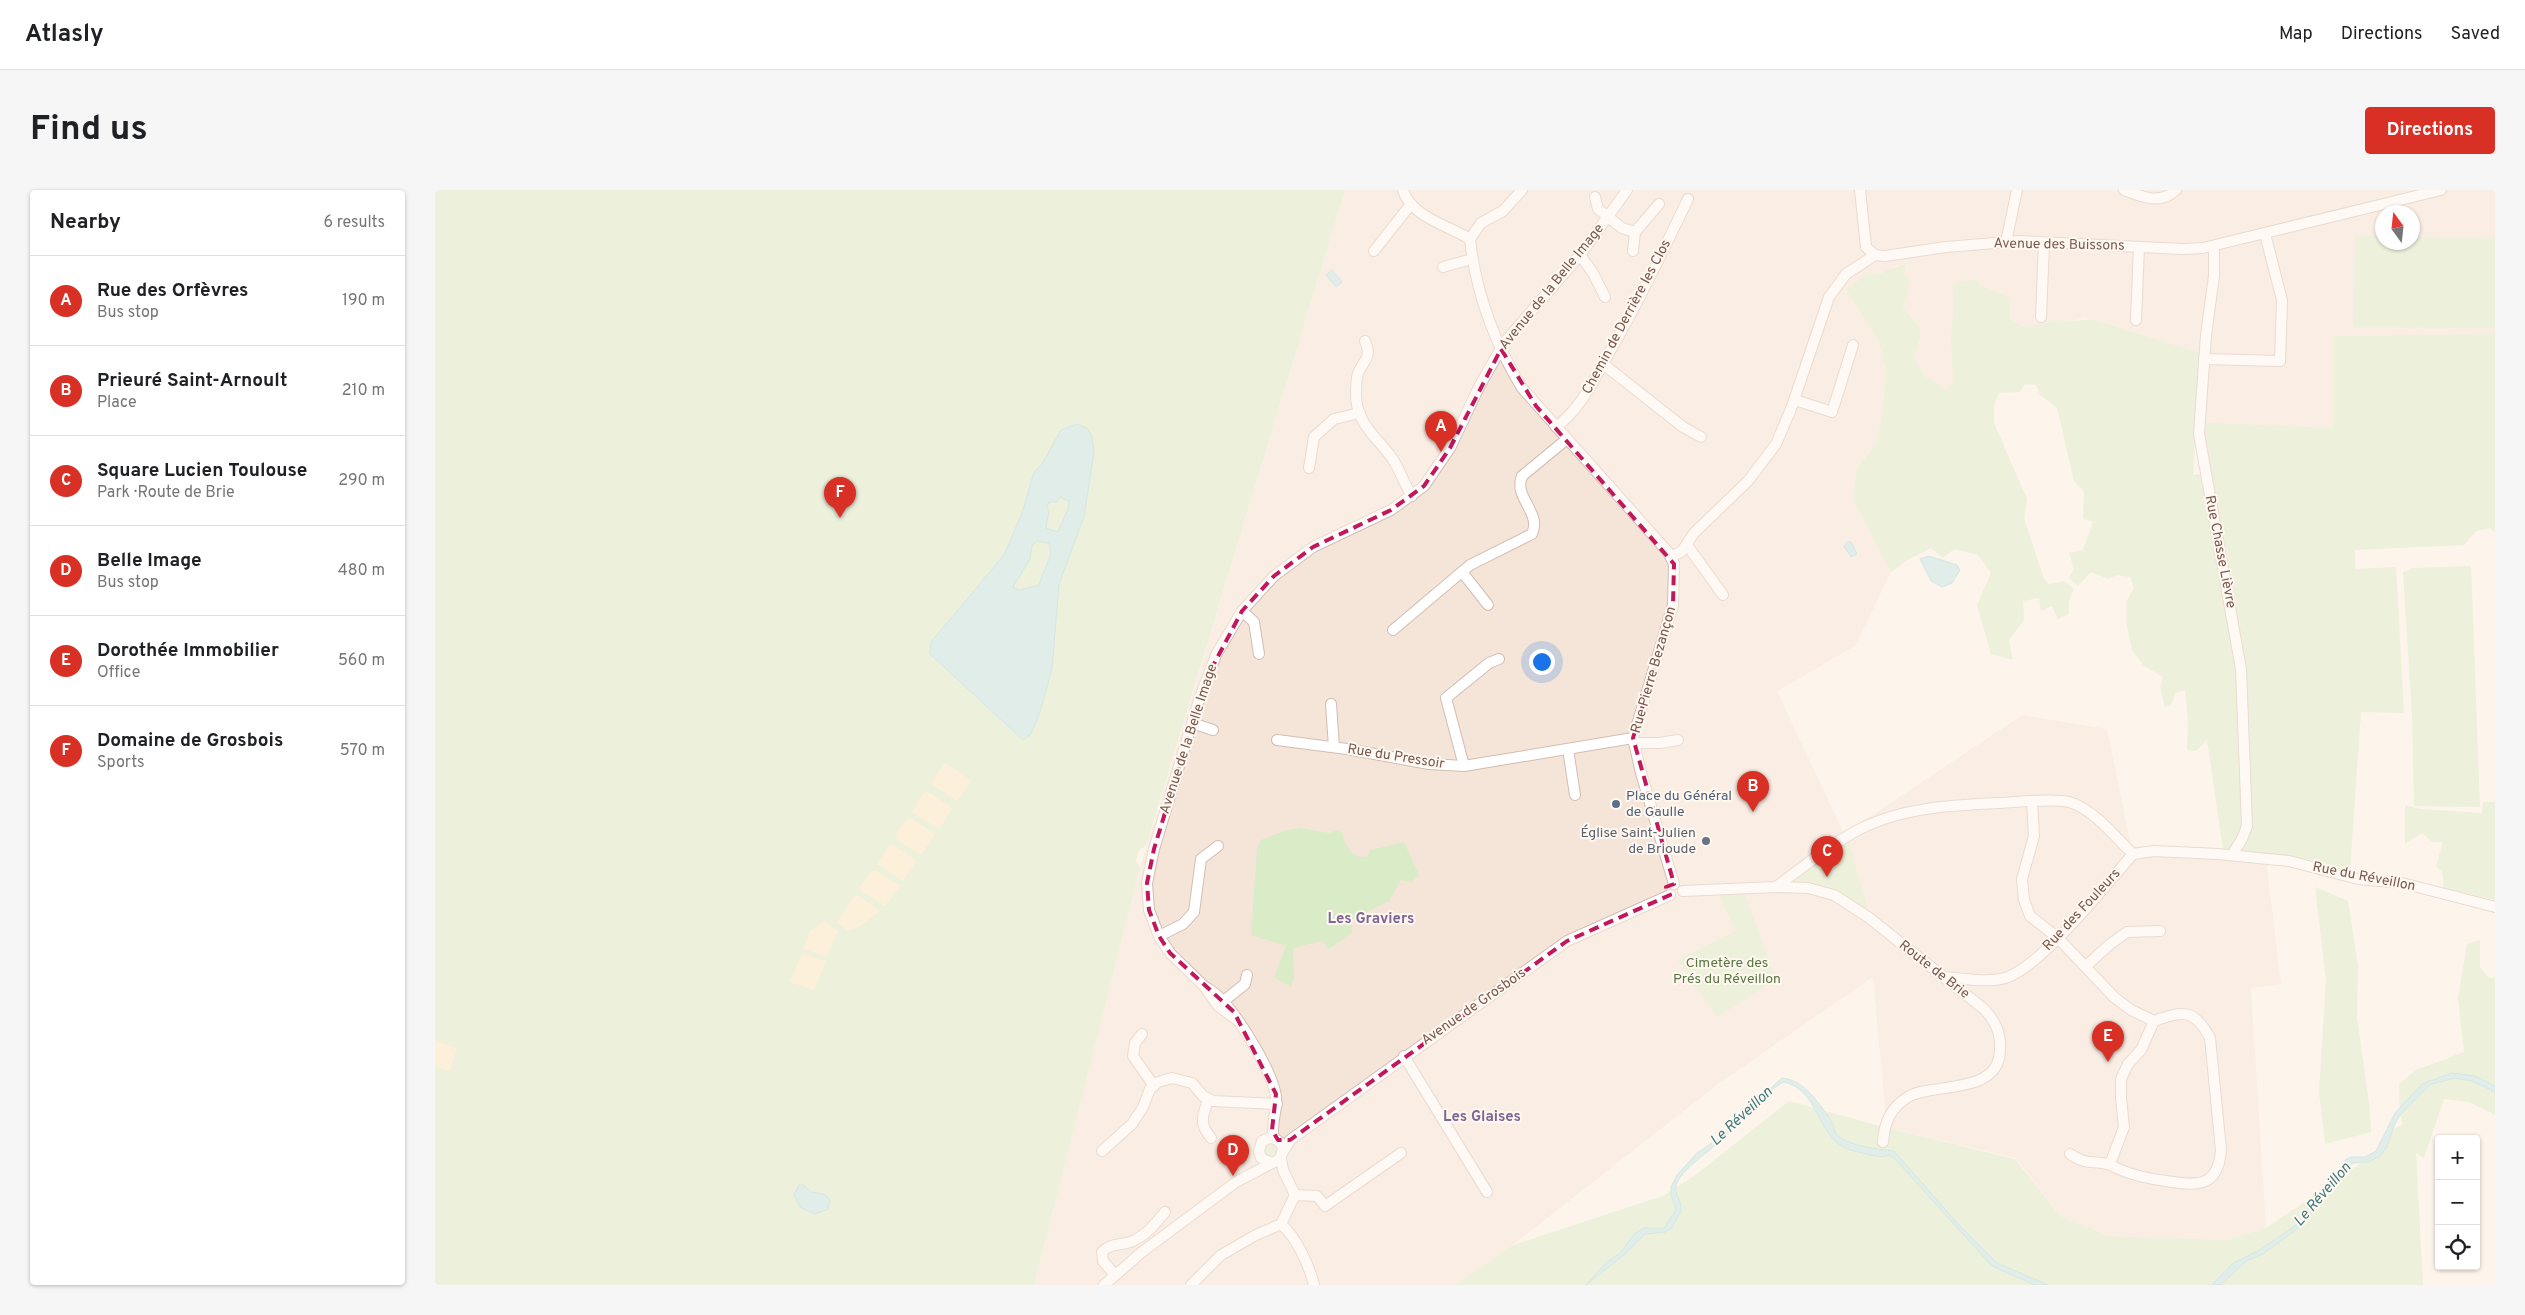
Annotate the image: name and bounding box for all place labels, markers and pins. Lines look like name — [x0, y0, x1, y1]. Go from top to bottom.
pin: A — [1425, 411, 1457, 452]
pin: F — [824, 477, 856, 518]
pin: B — [1737, 771, 1769, 812]
place label: Place du Général de Gaulle — [1626, 788, 1732, 821]
marker: Place du Général de Gaulle — [1610, 798, 1622, 810]
place label: Église Saint-Julien de Brioude — [1580, 824, 1696, 858]
marker: Église Saint-Julien de Brioude — [1700, 835, 1712, 847]
pin: C — [1811, 836, 1843, 877]
pin: E — [2092, 1021, 2124, 1062]
pin: D — [1217, 1135, 1249, 1176]

